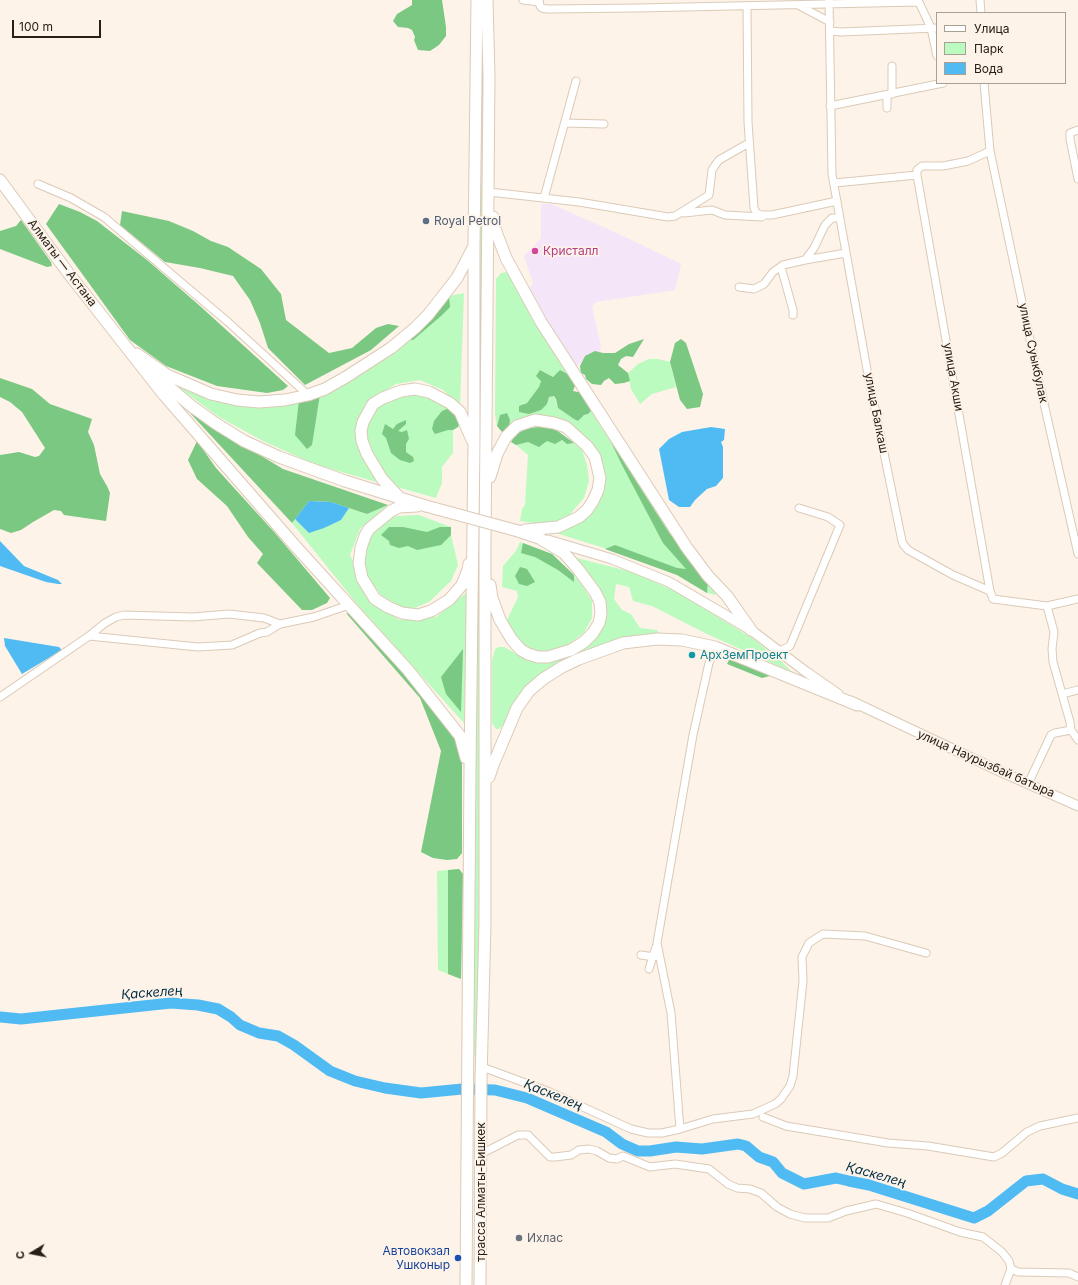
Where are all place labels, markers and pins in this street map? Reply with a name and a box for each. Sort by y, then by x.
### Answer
place label: Royal Petrol [434,214,501,228]
marker: Royal Petrol [421,216,431,226]
place label: Кристалл [543,244,598,258]
marker: Кристалл [530,246,540,256]
place label: АрхЗемПроект [700,648,788,662]
marker: АрхЗемПроект [687,650,697,660]
place label: Ихлас [527,1231,563,1245]
marker: Ихлас [514,1233,524,1243]
place label: Автовокзал Ушконыр [383,1244,450,1272]
marker: Автовокзал Ушконыр [453,1253,463,1263]

